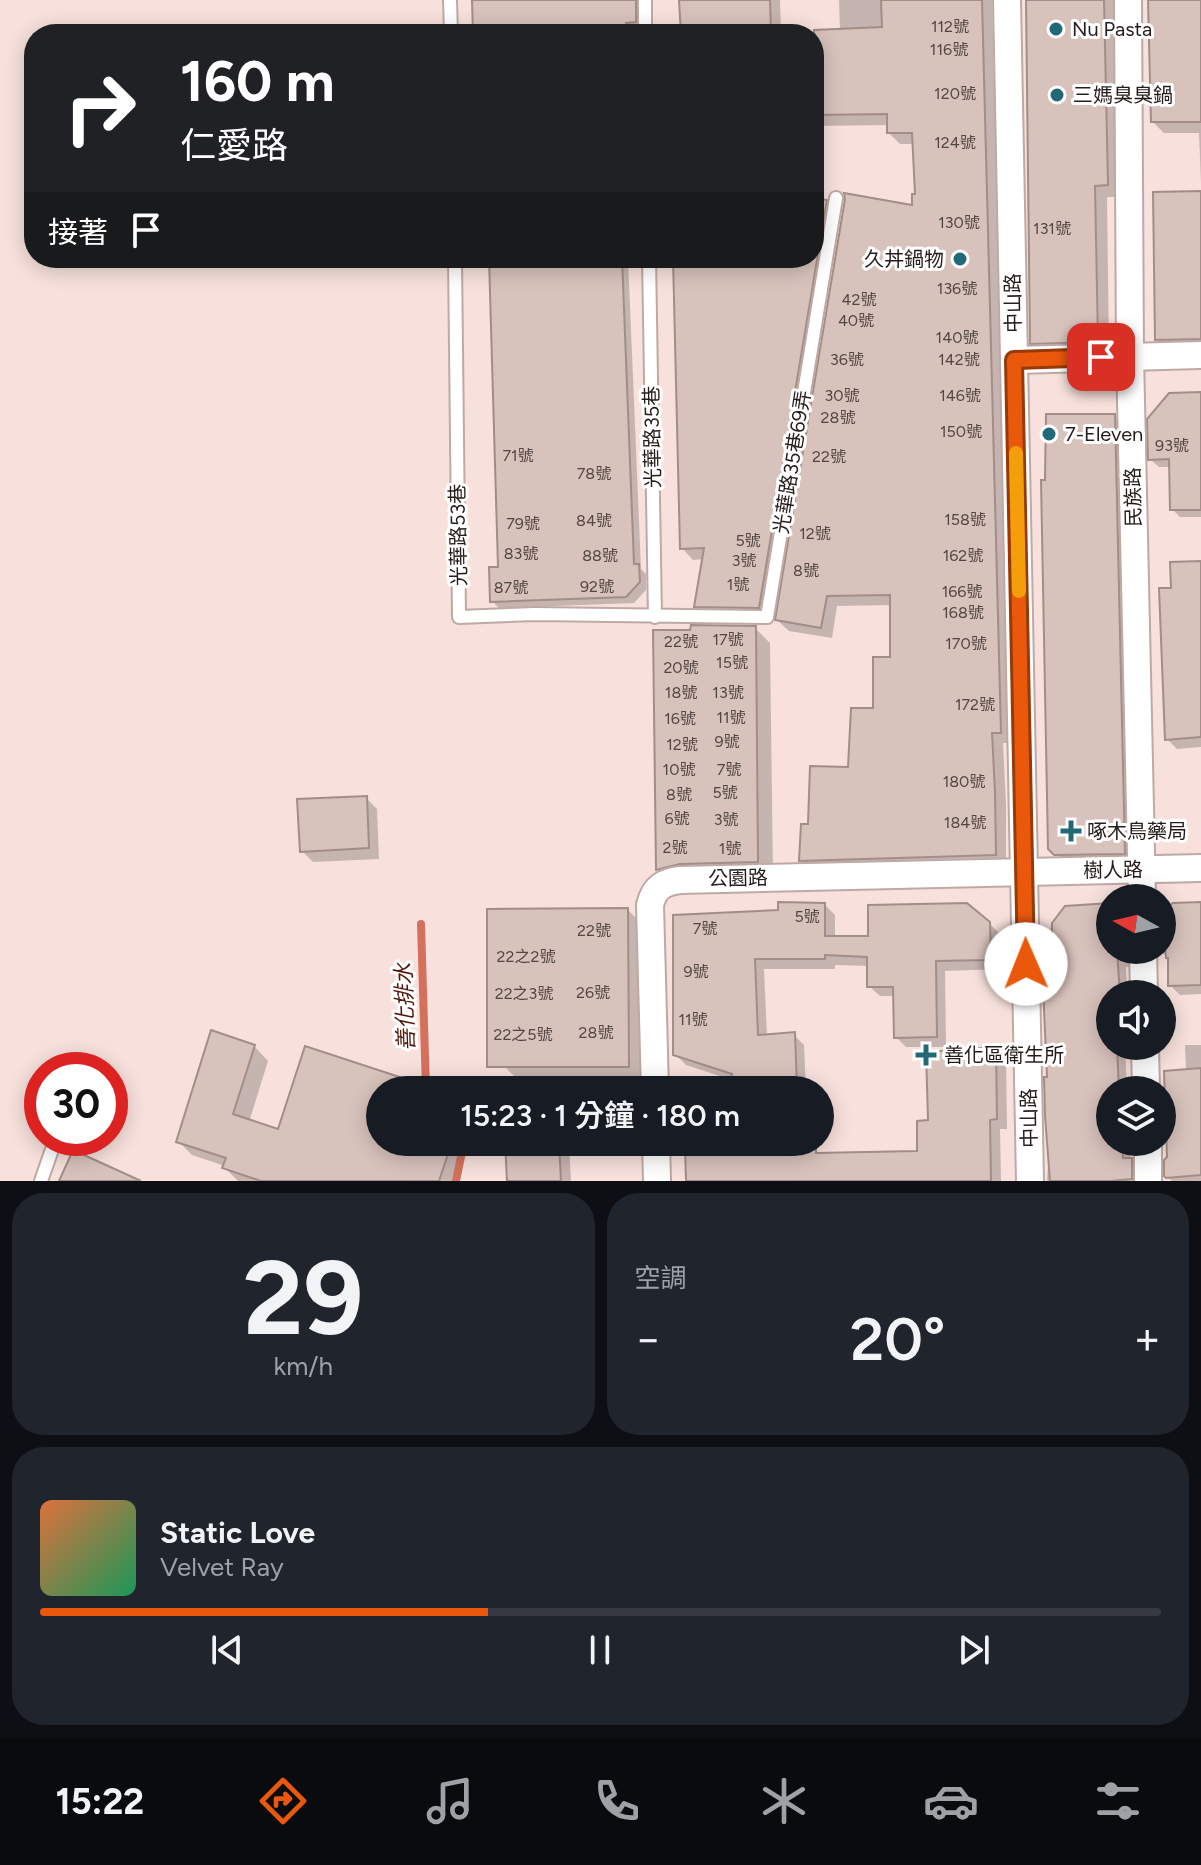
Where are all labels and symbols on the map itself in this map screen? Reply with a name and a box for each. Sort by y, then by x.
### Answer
house number: 112號 [931,17,969,36]
place label: Nu Pasta [1072,17,1152,41]
marker: Nu Pasta [1047,20,1065,38]
house number: 116號 [930,40,968,59]
place label: 三媽臭臭鍋 [1073,83,1173,107]
house number: 120號 [934,84,976,103]
marker: 三媽臭臭鍋 [1048,86,1066,104]
house number: 124號 [934,133,976,152]
house number: 130號 [938,213,980,232]
house number: 131號 [1033,219,1071,238]
place label: 久丼鍋物 [864,247,944,271]
marker: 久丼鍋物 [951,250,969,268]
street label: 中山路 [1000,273,1026,333]
house number: 136號 [937,279,977,298]
house number: 42號 [842,290,876,309]
house number: 40號 [838,311,874,330]
pin [1067,323,1135,391]
house number: 140號 [936,328,978,347]
house number: 36號 [830,350,864,369]
house number: 142號 [938,350,980,369]
street label: 光華路35巷 [639,386,665,488]
house number: 30號 [825,386,859,405]
house number: 146號 [939,386,981,405]
street label: 光華路35巷69弄 [769,388,815,536]
house number: 28號 [821,408,855,427]
house number: 150號 [940,422,982,441]
place label: 7-Eleven [1065,422,1143,446]
marker: 7-Eleven [1040,425,1058,443]
house number: 93號 [1155,436,1189,455]
house number: 71號 [502,446,534,465]
house number: 22號 [812,447,846,466]
house number: 78號 [577,464,611,483]
street label: 民族路 [1120,467,1146,527]
street label: 光華路53巷 [445,484,471,586]
house number: 158號 [944,510,986,529]
house number: 84號 [576,511,612,530]
house number: 79號 [506,514,540,533]
house number: 12號 [799,524,831,543]
house number: 5號 [735,531,761,550]
house number: 83號 [504,544,538,563]
house number: 88號 [582,546,618,565]
house number: 162號 [943,546,983,565]
house number: 3號 [732,551,756,570]
house number: 8號 [793,561,819,580]
house number: 1號 [727,575,749,594]
house number: 92號 [580,577,614,596]
house number: 87號 [494,578,528,597]
house number: 166號 [942,582,982,601]
house number: 168號 [942,603,984,622]
house number: 17號 [712,630,744,649]
house number: 22號 [664,632,698,651]
house number: 170號 [945,634,987,653]
house number: 15號 [716,653,748,672]
house number: 20號 [663,658,699,677]
house number: 18號 [665,683,697,702]
house number: 13號 [712,683,744,702]
house number: 172號 [955,695,995,714]
house number: 11號 [716,708,746,727]
house number: 16號 [664,709,696,728]
house number: 9號 [714,732,740,751]
house number: 12號 [666,735,698,754]
house number: 10號 [663,760,695,779]
house number: 7號 [717,760,741,779]
house number: 180號 [943,772,985,791]
house number: 5號 [712,783,738,802]
house number: 8號 [666,785,692,804]
house number: 6號 [664,809,690,828]
house number: 3號 [714,810,738,829]
house number: 184號 [944,813,986,832]
place label: 啄木鳥藥局 [1087,819,1187,843]
marker: 啄木鳥藥局 [1062,822,1080,840]
house number: 2號 [663,838,687,857]
house number: 1號 [719,839,741,858]
street label: 樹人路 [1083,857,1143,883]
street label: 公園路 [708,865,768,891]
north arrow [1096,884,1176,964]
house number: 5號 [794,907,820,926]
house number: 7號 [693,919,717,938]
house number: 22號 [577,921,611,940]
position arrow [984,922,1068,1006]
house number: 22之2號 [497,947,555,966]
water label: 善化排水 [390,962,420,1051]
house number: 9號 [683,962,709,981]
house number: 26號 [576,983,610,1002]
house number: 22之3號 [495,984,553,1003]
house number: 11號 [678,1010,708,1029]
house number: 28號 [579,1023,613,1042]
house number: 22之5號 [493,1025,553,1044]
place label: 善化區衛生所 [944,1043,1064,1067]
marker: 善化區衛生所 [915,1044,937,1066]
speed limit sign: 30 [24,1052,128,1156]
street label: 中山路 [1016,1088,1042,1148]

